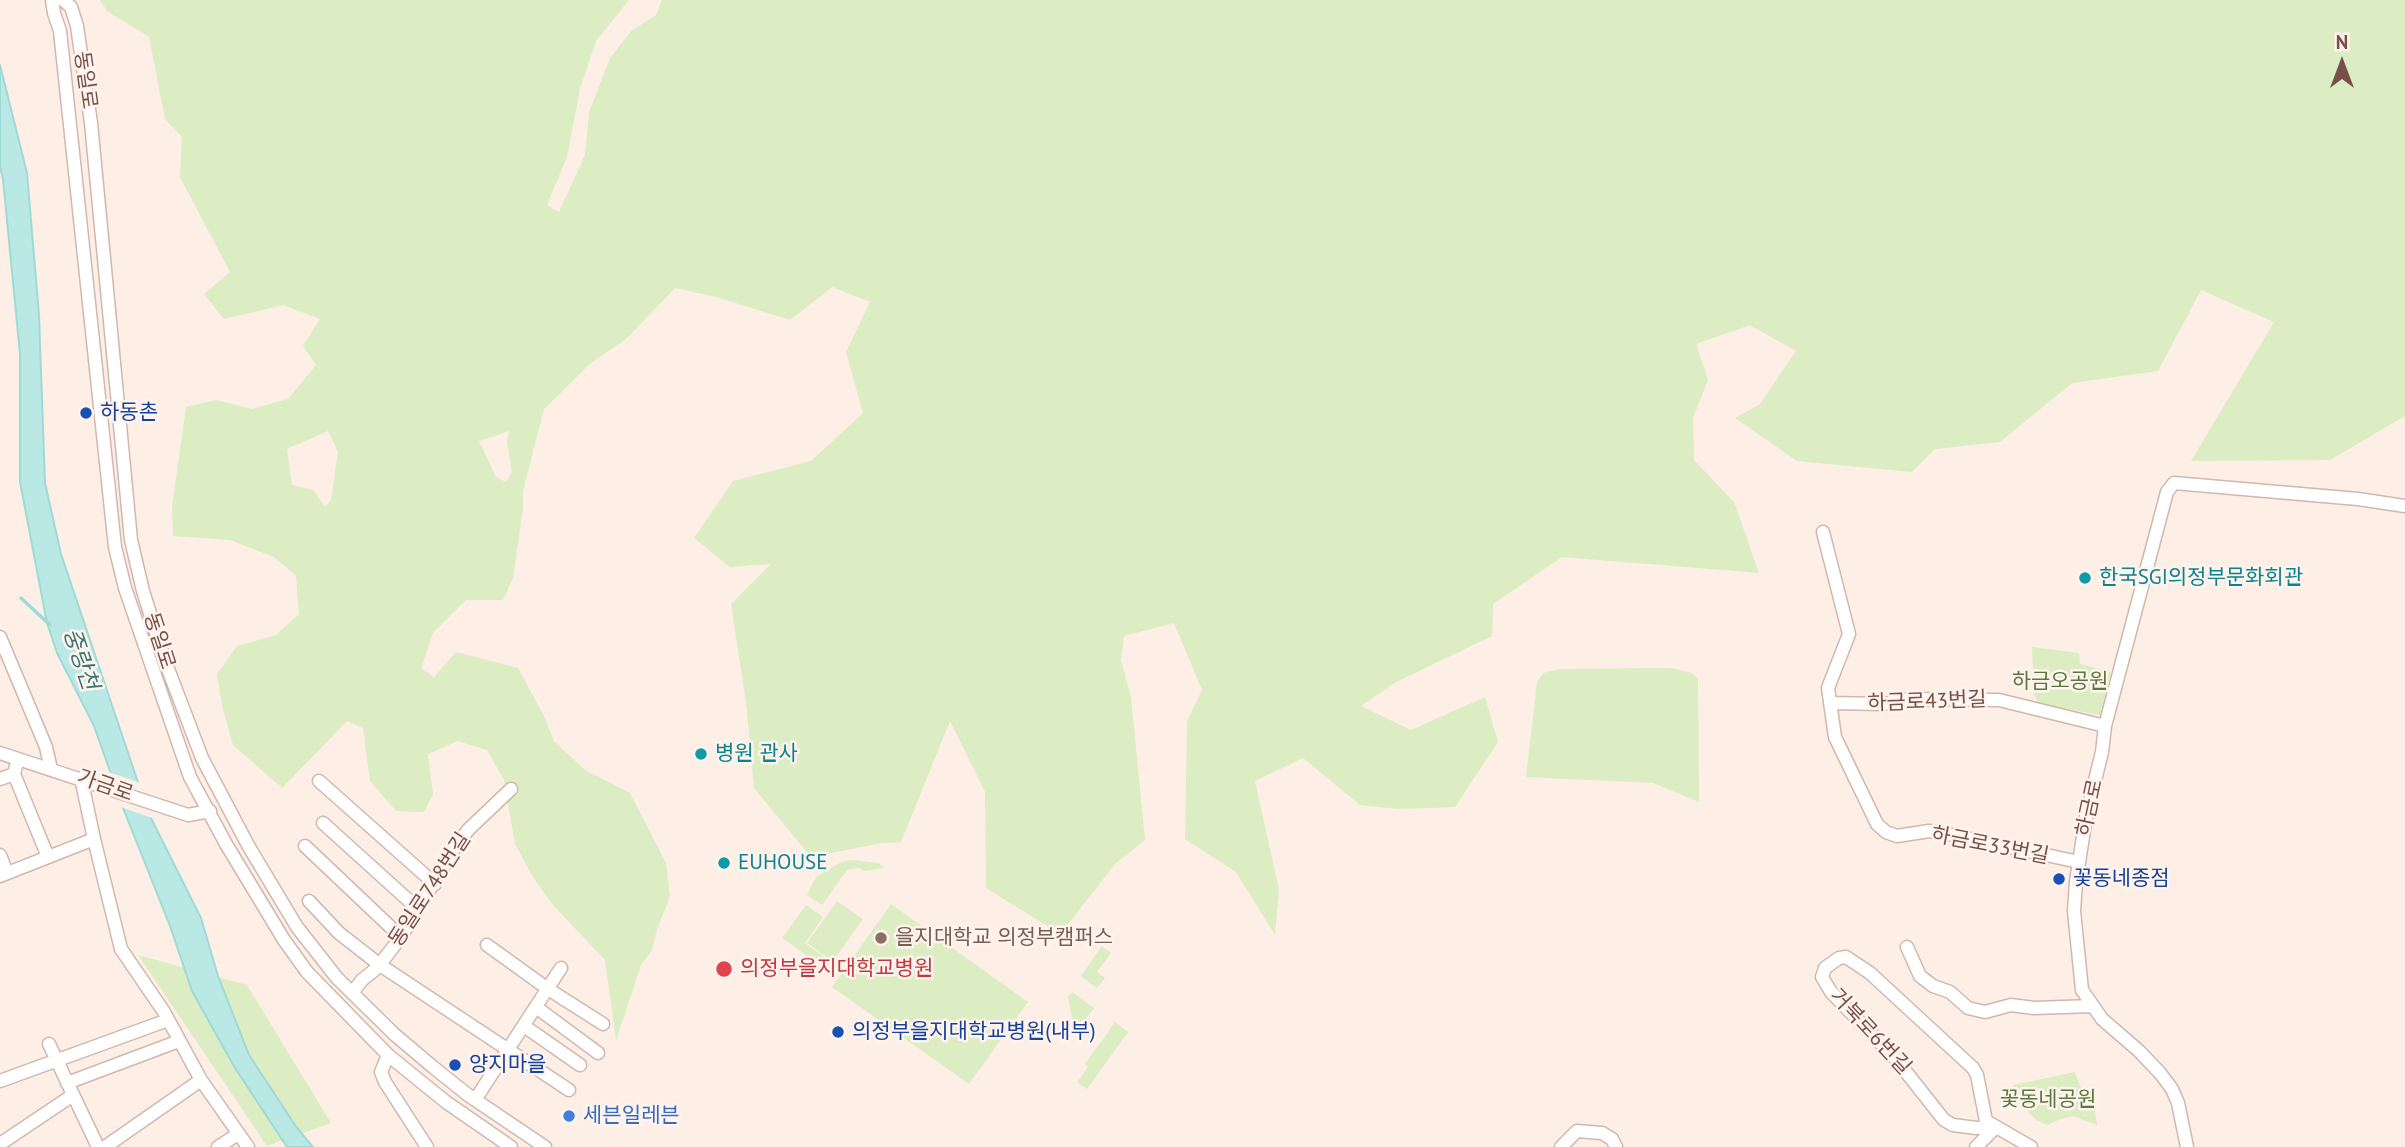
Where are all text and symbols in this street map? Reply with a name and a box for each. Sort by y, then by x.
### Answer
north arrow [2307,28,2377,98]
text: N [2336,30,2348,54]
street label: 동일로 [68,50,102,110]
place label: 하동촌 [100,400,158,426]
marker: 하동촌 [78,405,94,421]
place label: 한국SGI의정부문화회관 [2099,565,2303,591]
marker: 한국SGI의정부문화회관 [2077,570,2093,586]
street label: 동일로 [138,610,180,672]
water label: 중랑천 [57,624,103,694]
park label: 하금오공원 [2012,669,2108,695]
street label: 하금로43번길 [1867,687,1987,717]
place label: 병원 관사 [715,741,798,767]
marker: 병원 관사 [693,746,709,762]
street label: 가금로 [73,765,137,807]
street label: 하금로 [2072,777,2108,839]
street label: 하금로33번길 [1929,822,2051,870]
street label: 동일로748번길 [384,828,476,952]
place label: EUHOUSE [738,850,828,876]
marker: EUHOUSE [716,855,732,871]
place label: 꽃동네종점 [2073,866,2170,892]
marker: 꽃동네종점 [2051,871,2067,887]
place label: 을지대학교 의정부캠퍼스 [895,925,1113,951]
marker: 을지대학교 의정부캠퍼스 [873,930,889,946]
place label: 의정부을지대학교병원 [740,956,933,982]
marker: 의정부을지대학교병원 [714,959,734,979]
street label: 거북로6번길 [1824,984,1916,1080]
place label: 의정부을지대학교병원(내부) [852,1019,1096,1045]
marker: 의정부을지대학교병원(내부) [830,1024,846,1040]
place label: 양지마을 [469,1052,546,1078]
marker: 양지마을 [447,1057,463,1073]
park label: 꽃동네공원 [2000,1087,2096,1113]
place label: 세븐일레븐 [583,1103,680,1129]
marker: 세븐일레븐 [561,1108,577,1124]

